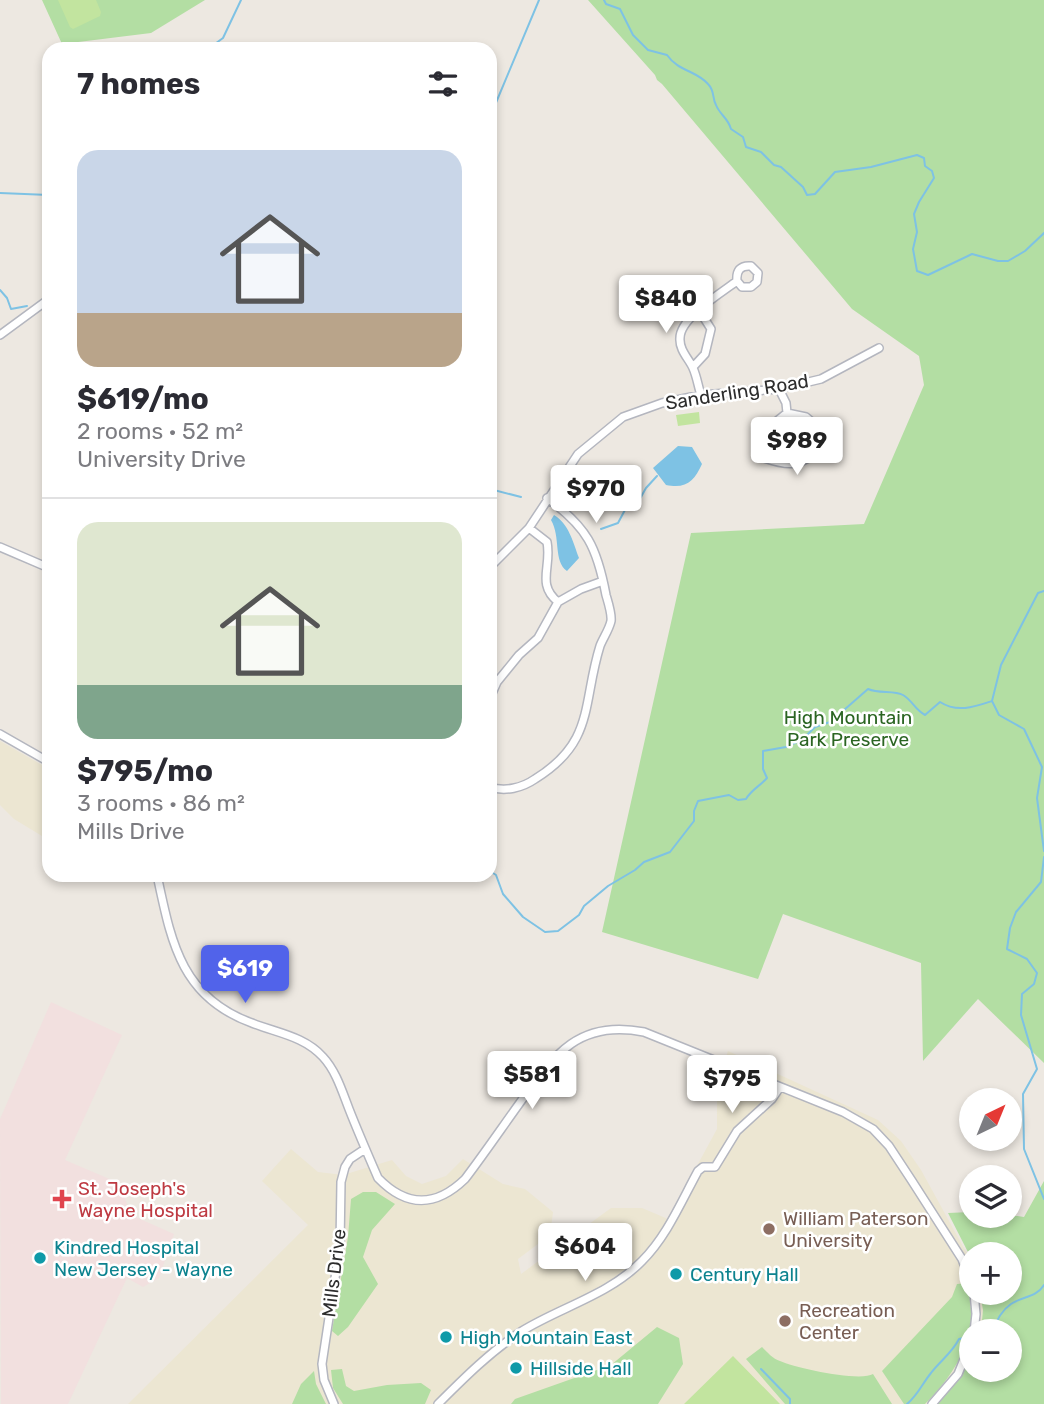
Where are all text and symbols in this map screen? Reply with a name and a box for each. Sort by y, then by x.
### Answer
icon: filters [424,65,462,103]
text: 7 homes [77,66,200,102]
icon: home [207,196,333,322]
pin: $840 [625,276,707,335]
text: $840 [635,284,697,312]
street label: Sanderling Road [664,369,810,415]
text: $619/mo [77,381,209,417]
text: 2 rooms · 52 m² [77,417,243,445]
pin: $989 [756,418,838,477]
text: $989 [767,426,827,454]
text: University Drive [77,445,246,473]
pin: $970 [555,466,637,525]
text: $970 [567,474,625,502]
icon: home [207,568,333,694]
park label: High Mountain Park Preserve [784,706,912,751]
text: $795/mo [77,753,213,789]
text: 3 rooms · 86 m² [77,789,245,817]
text: Mills Drive [77,817,185,845]
pin: $619 [204,946,286,1005]
text: $619 [217,954,273,982]
pin: $581 [491,1052,573,1111]
pin: $795 [691,1056,773,1115]
text: $581 [503,1060,561,1088]
text: $795 [703,1064,761,1092]
north arrow [959,1088,1022,1152]
map controls [959,1088,1022,1382]
button: layers [959,1165,1022,1228]
place label: St. Joseph's Wayne Hospital [78,1177,213,1222]
marker: St. Joseph's Wayne Hospital [52,1189,72,1209]
place label: William Paterson University [783,1207,929,1252]
marker: William Paterson University [761,1221,777,1237]
pin: $604 [544,1224,626,1283]
street label: Mills Drive [317,1227,351,1319]
text: $604 [554,1232,616,1260]
place label: Kindred Hospital New Jersey - Wayne [54,1236,233,1281]
button: + [959,1242,1022,1305]
marker: Kindred Hospital New Jersey - Wayne [32,1250,48,1266]
place label: Century Hall [690,1263,799,1286]
marker: Century Hall [668,1266,684,1282]
place label: Recreation Center [799,1299,895,1344]
marker: Recreation Center [777,1313,793,1329]
button: − [959,1319,1022,1382]
place label: High Mountain East [460,1326,633,1349]
marker: High Mountain East [438,1329,454,1345]
place label: Hillside Hall [530,1357,632,1380]
marker: Hillside Hall [508,1360,524,1376]

